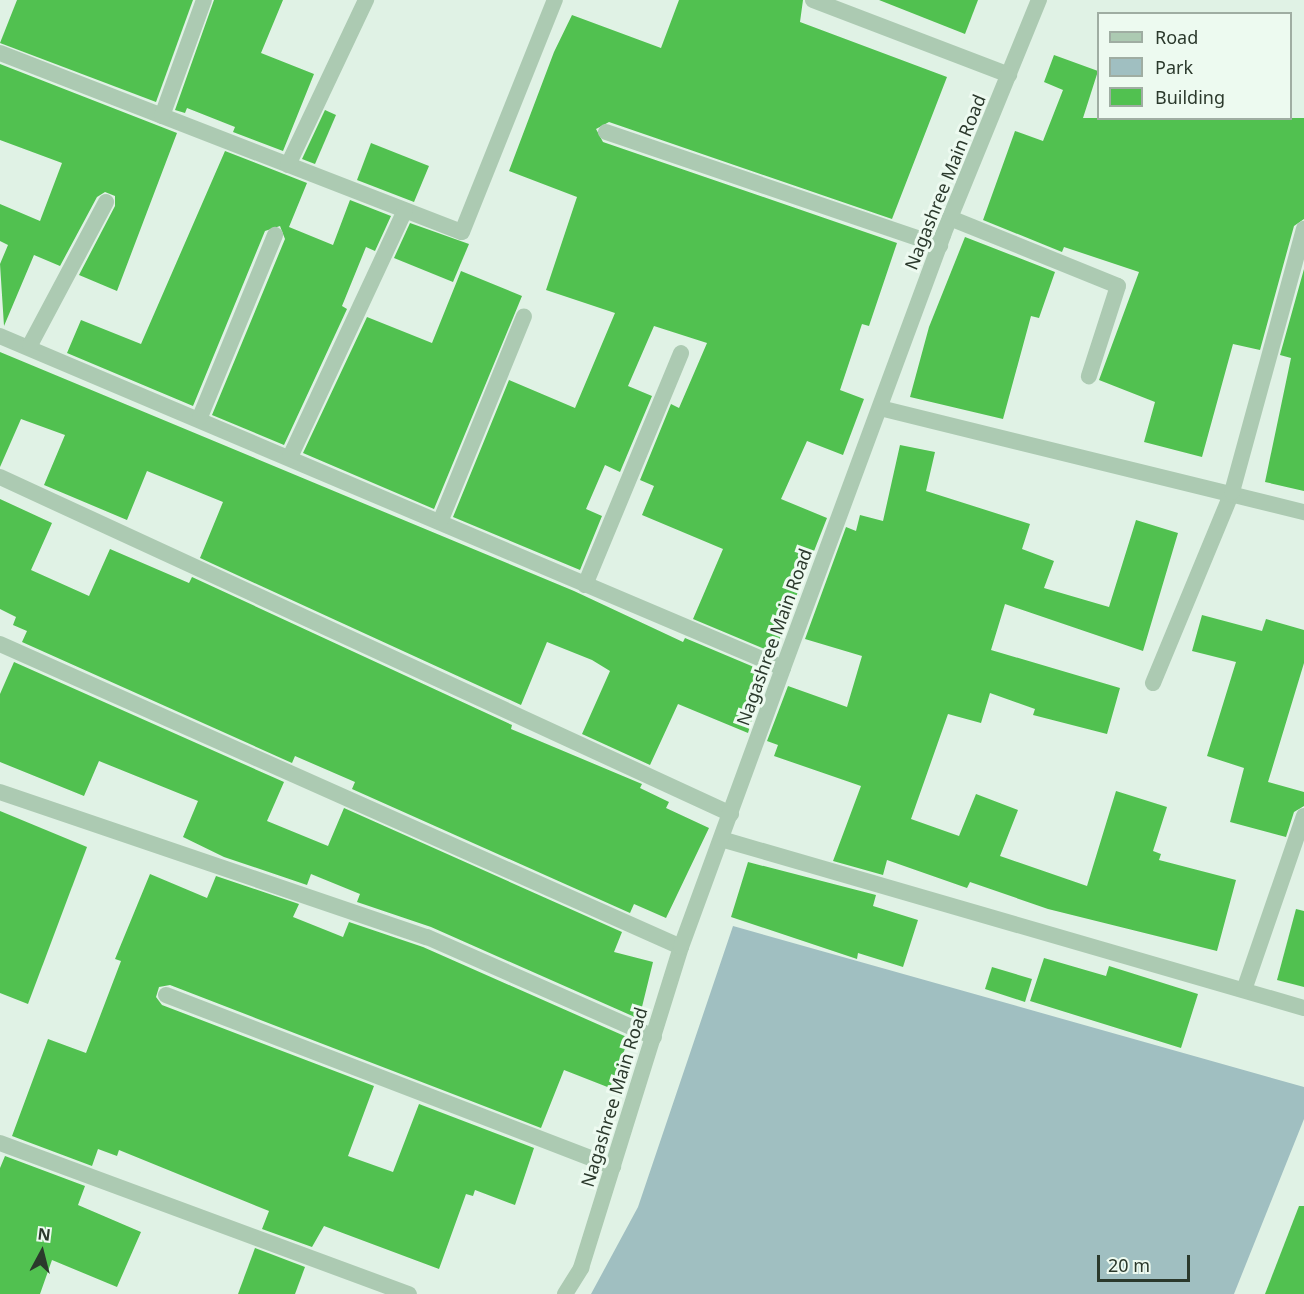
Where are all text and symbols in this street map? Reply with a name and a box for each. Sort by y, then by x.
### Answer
legend [1097,12,1292,120]
text: Road [1155,25,1198,49]
text: Park [1155,55,1193,79]
text: Building [1155,85,1225,109]
street label: Nagashree Main Road [900,91,990,273]
street label: Nagashree Main Road [732,546,816,728]
street label: Nagashree Main Road [576,1004,652,1190]
north arrow [12,1222,72,1282]
text: N [36,1222,52,1246]
scale bar [1100,1243,1193,1281]
text: 20 m [1108,1253,1150,1277]

